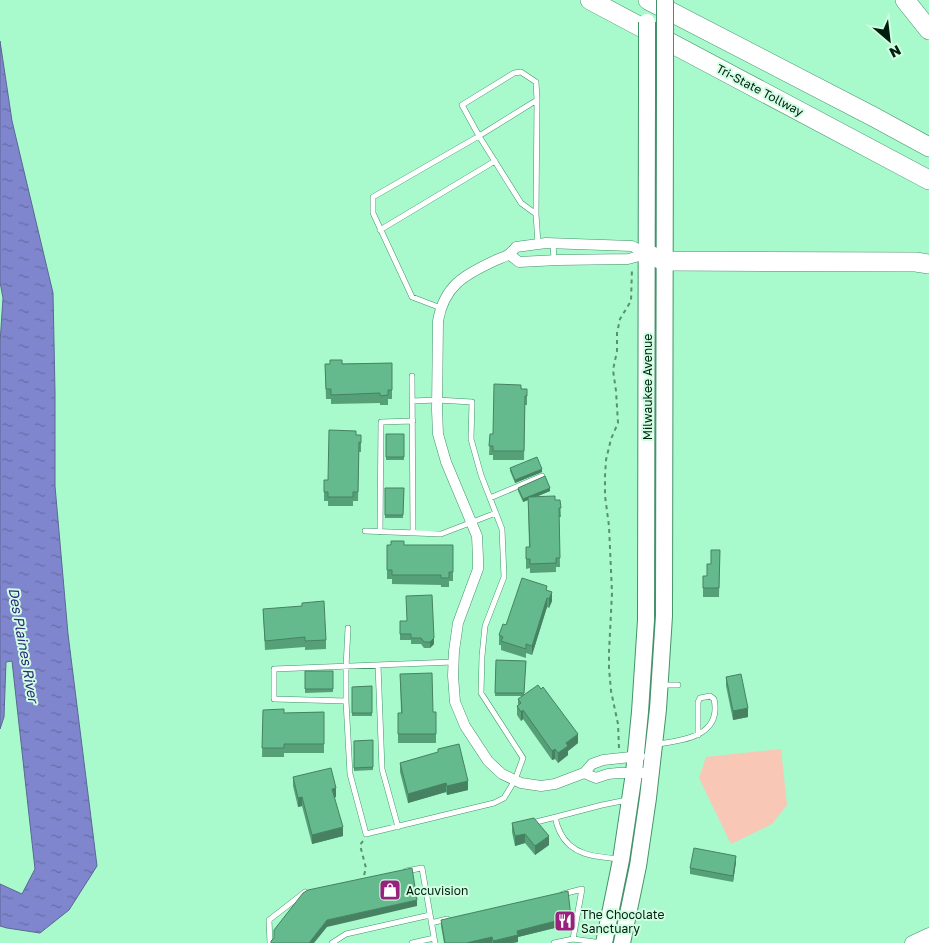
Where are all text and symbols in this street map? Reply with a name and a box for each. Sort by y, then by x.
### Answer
north arrow [864,15,914,65]
text: N [887,42,904,62]
street label: Tri-State Tollway [714,61,806,119]
street label: Milwaukee Avenue [640,334,655,440]
water label: Des Plaines River [6,586,43,706]
shop icon: Accuvision [378,878,402,902]
place label: Accuvision [406,883,468,898]
place label: The Chocolate Sanctuary [581,907,665,936]
restaurant icon: The Chocolate Sanctuary [553,909,577,933]

